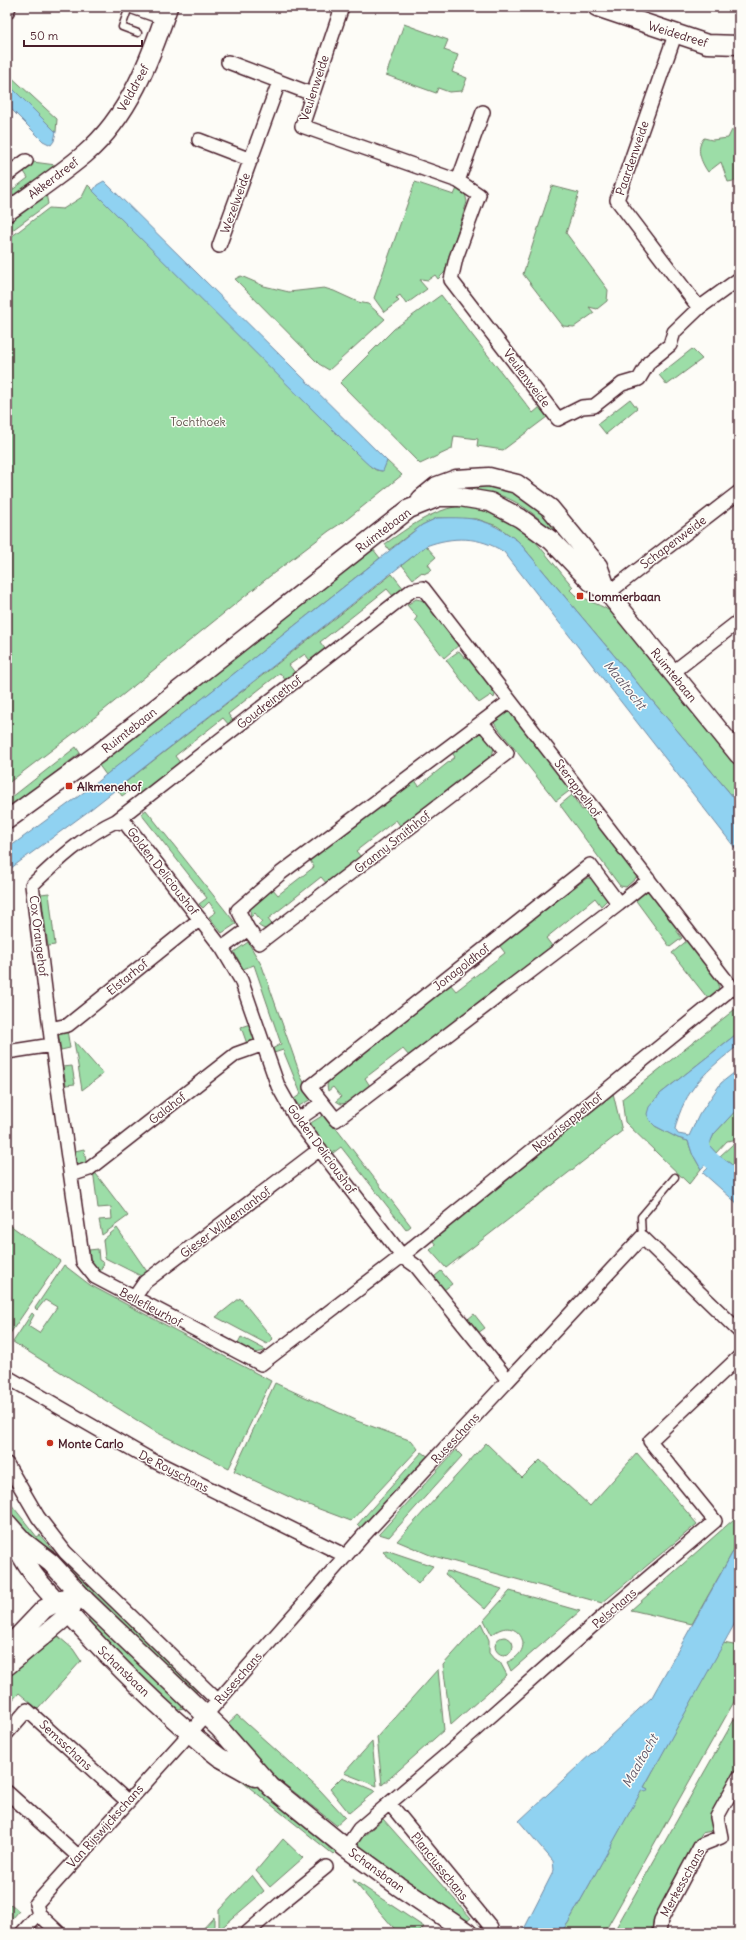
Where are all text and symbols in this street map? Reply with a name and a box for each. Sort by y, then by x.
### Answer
street label: Weidedreef [646,18,711,50]
scale bar [24,22,142,48]
text: 50 m [30,28,59,43]
street label: Veulenweide [296,53,332,123]
street label: Velddreef [114,61,153,114]
street label: Paardenweide [612,119,652,197]
street label: Akkerdreef [25,153,82,202]
street label: Wezelweide [217,171,253,235]
street label: Veulenweide [500,346,554,410]
park label: Tochthoek [170,414,226,429]
street label: Ruimtebaan [352,504,414,556]
street label: Schapenweide [637,512,709,572]
place label: Lommerbaan [588,589,661,604]
marker: Lommerbaan [575,591,585,601]
street label: Ruimtebaan [648,645,700,705]
water label: Maaltocht [600,657,651,714]
street label: Goudreinethof [234,671,305,732]
street label: Ruimtebaan [99,704,159,756]
street label: Sterappelhof [551,756,605,821]
place label: Alkmenehof [77,779,143,794]
marker: Alkmenehof [64,781,74,791]
street label: Granny Smithhof [351,807,434,876]
street label: Golden Delicioushof [124,824,203,919]
street label: Cox Orangehof [27,895,52,978]
street label: Jonagoldhof [430,940,493,994]
street label: Elstarhof [103,955,151,998]
street label: Galahof [146,1088,189,1127]
street label: Notarisappelhof [529,1088,606,1155]
street label: Golden Delicioushof [284,1101,360,1198]
street label: Gieser Wildemanhof [177,1183,274,1261]
street label: Bellefleurhof [117,1284,186,1330]
street label: Ruseschans [428,1409,482,1467]
place label: Monte Carlo [58,1436,124,1451]
marker: Monte Carlo [45,1438,55,1448]
street label: De Royschans [136,1447,212,1495]
street label: Pelschans [589,1585,639,1631]
street label: Schansbaan [95,1643,153,1699]
street label: Ruseschans [211,1649,265,1707]
street label: Semsschans [36,1717,96,1773]
water label: Maaltocht [618,1730,663,1790]
street label: Van Rijswijckschans [64,1781,146,1871]
street label: Planciusschans [408,1829,472,1903]
street label: Schansbaan [346,1844,408,1896]
street label: Merkesschans [657,1845,707,1919]

